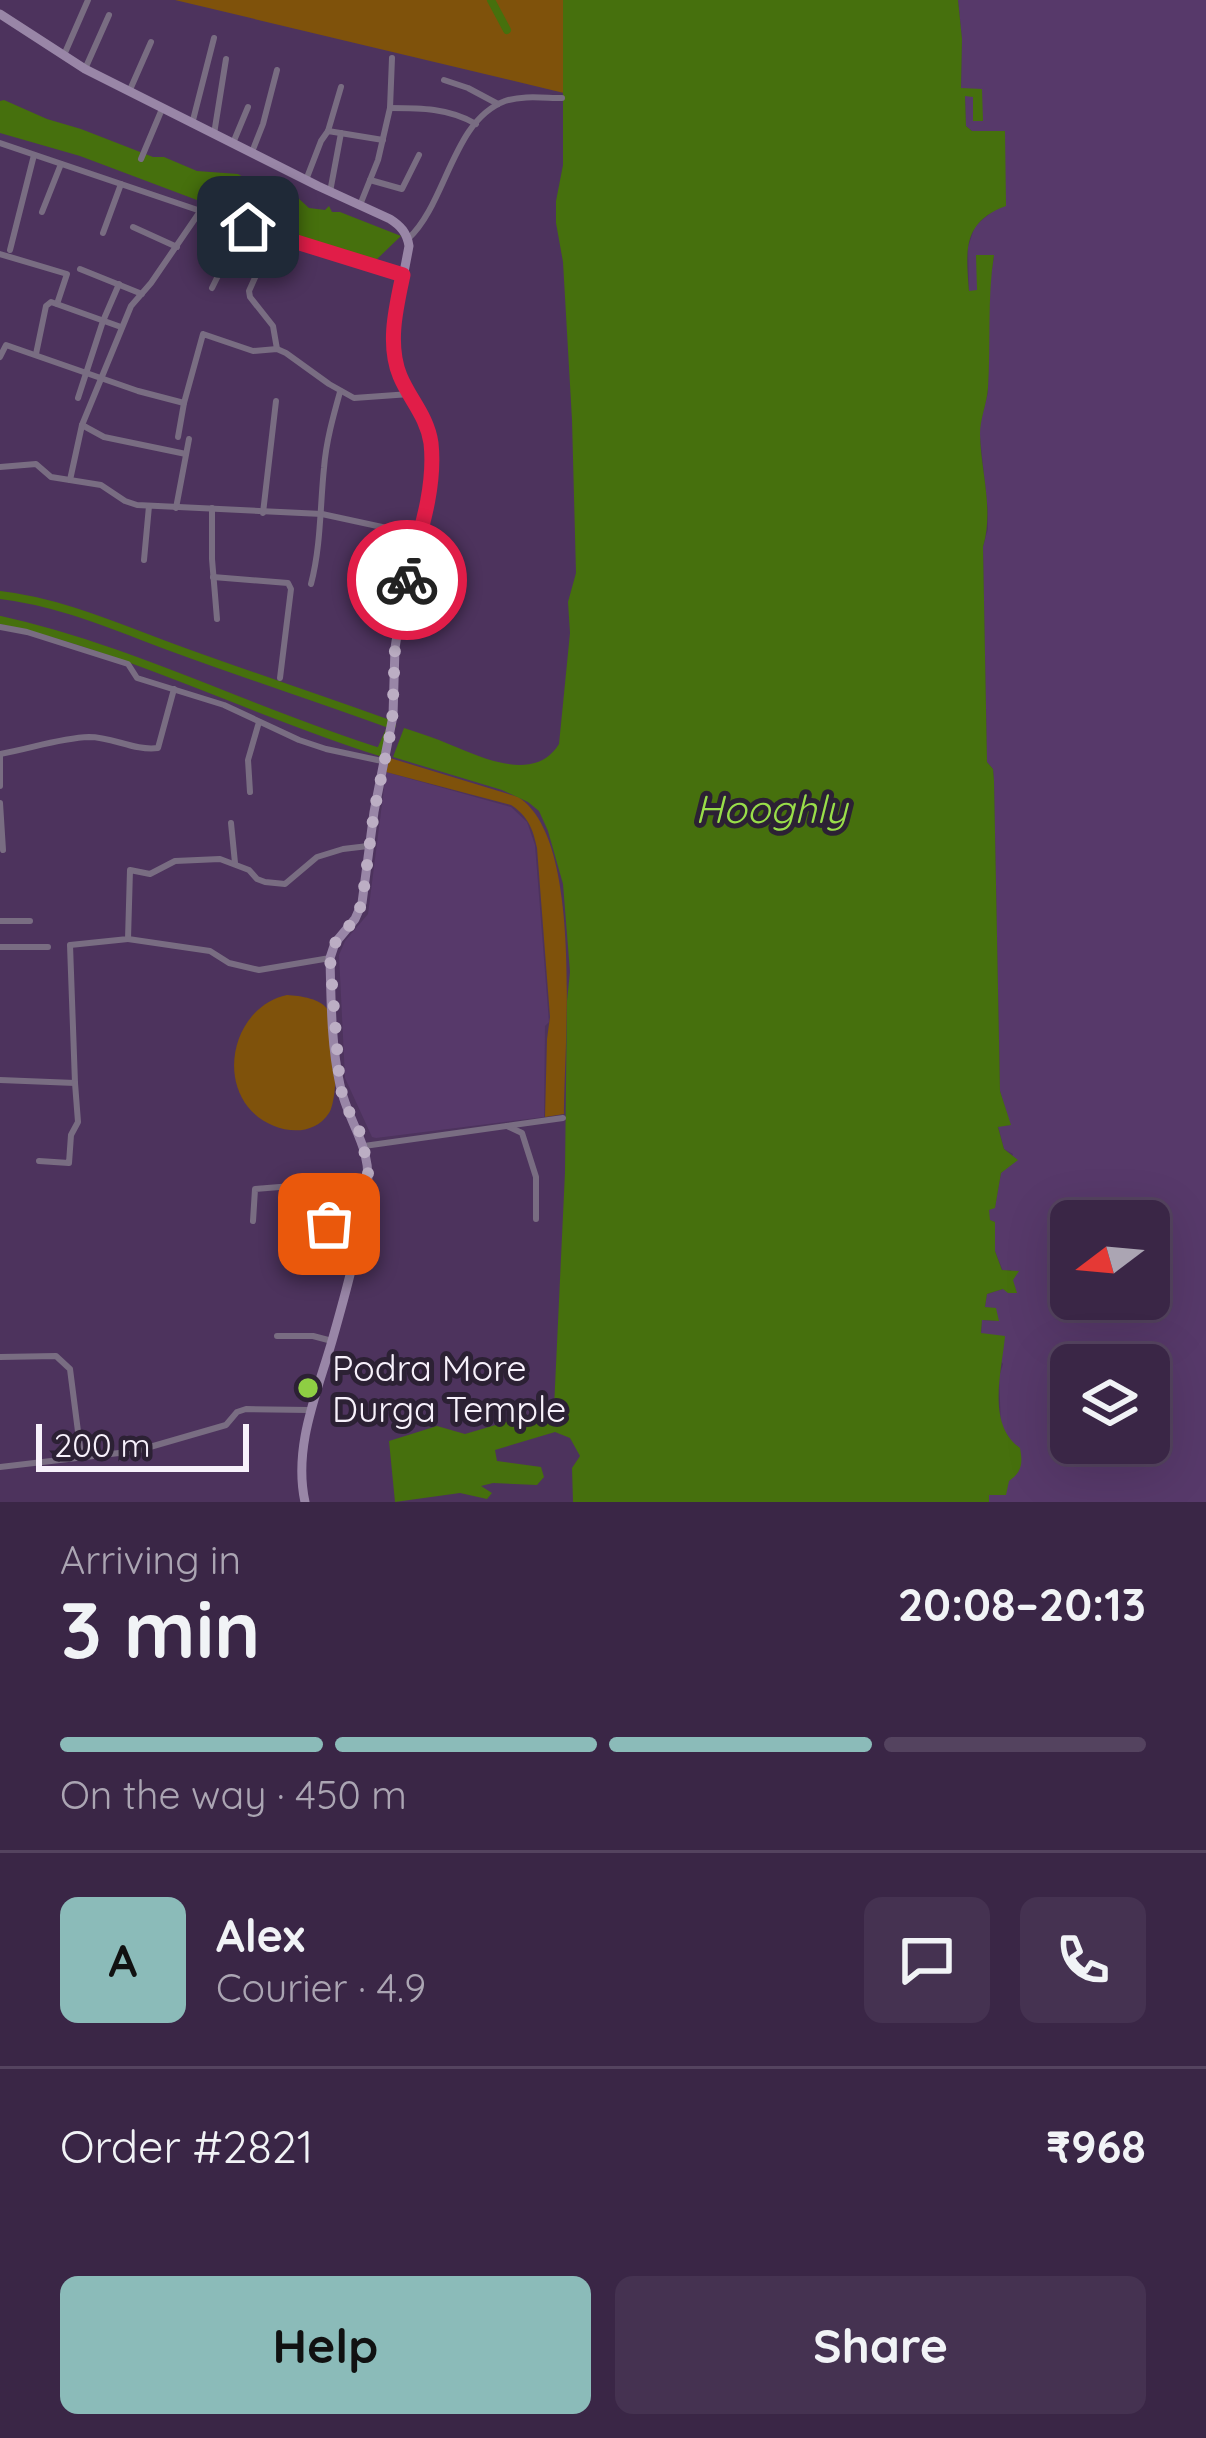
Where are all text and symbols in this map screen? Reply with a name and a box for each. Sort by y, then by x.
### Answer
pin [197,176,299,278]
icon: home [215,194,281,260]
courier [347,520,467,640]
icon: bike [374,547,440,613]
water label: Hooghly [695,784,849,833]
pin [278,1173,380,1275]
icon: bag [296,1191,362,1257]
north arrow [1050,1200,1170,1320]
map controls [1050,1200,1170,1464]
button: layers [1050,1344,1170,1464]
place label: Podra More Durga Temple [332,1345,566,1431]
marker: Podra More Durga Temple [295,1375,321,1401]
scale bar [36,1418,249,1471]
text: 200 m [54,1424,151,1465]
text: Arriving in [60,1535,241,1584]
text: 20:08–20:13 [898,1576,1146,1632]
text: 3 min [60,1580,261,1678]
text: On the way · 450 m [60,1770,407,1819]
button: chat [864,1897,990,2023]
button: phone [1020,1897,1146,2023]
text: Alex [216,1907,305,1963]
text: A [109,1932,137,1988]
text: Courier · 4.9 [216,1963,426,2012]
text: Order #2821 [60,2118,313,2174]
text: ₹968 [1046,2118,1146,2174]
button: Help [60,2276,591,2414]
button: Share [615,2276,1146,2414]

